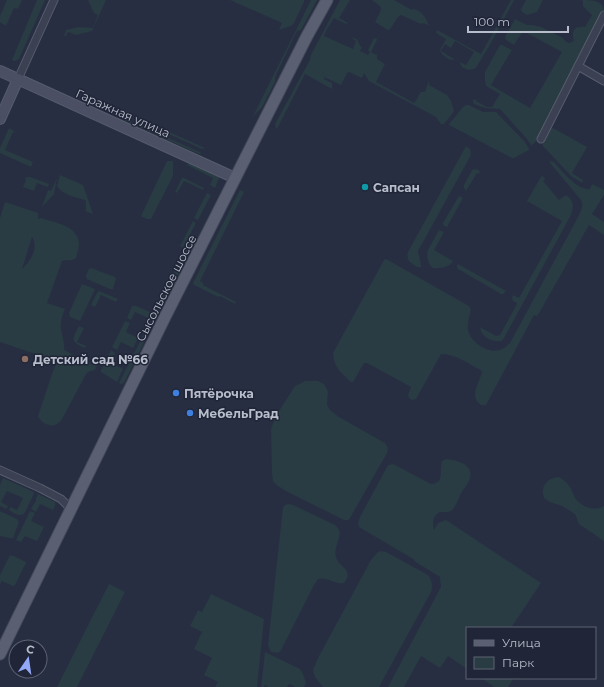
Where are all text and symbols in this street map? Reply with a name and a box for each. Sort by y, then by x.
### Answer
scale bar [468,8,568,34]
text: 100 m [474,14,510,29]
street label: Гаражная улица [74,85,172,141]
place label: Сапсан [373,180,420,195]
marker: Сапсан [360,182,370,192]
street label: Сысольское шоссе [133,232,199,344]
place label: Детский сад №66 [33,352,148,367]
marker: Детский сад №66 [20,354,30,364]
place label: Пятёрочка [184,386,254,401]
marker: Пятёрочка [171,388,181,398]
place label: МебельГрад [198,406,279,421]
marker: МебельГрад [185,408,195,418]
legend [466,627,596,679]
text: Улица [502,635,541,650]
north arrow [8,639,48,679]
text: С [25,642,36,657]
text: Парк [502,655,534,670]

